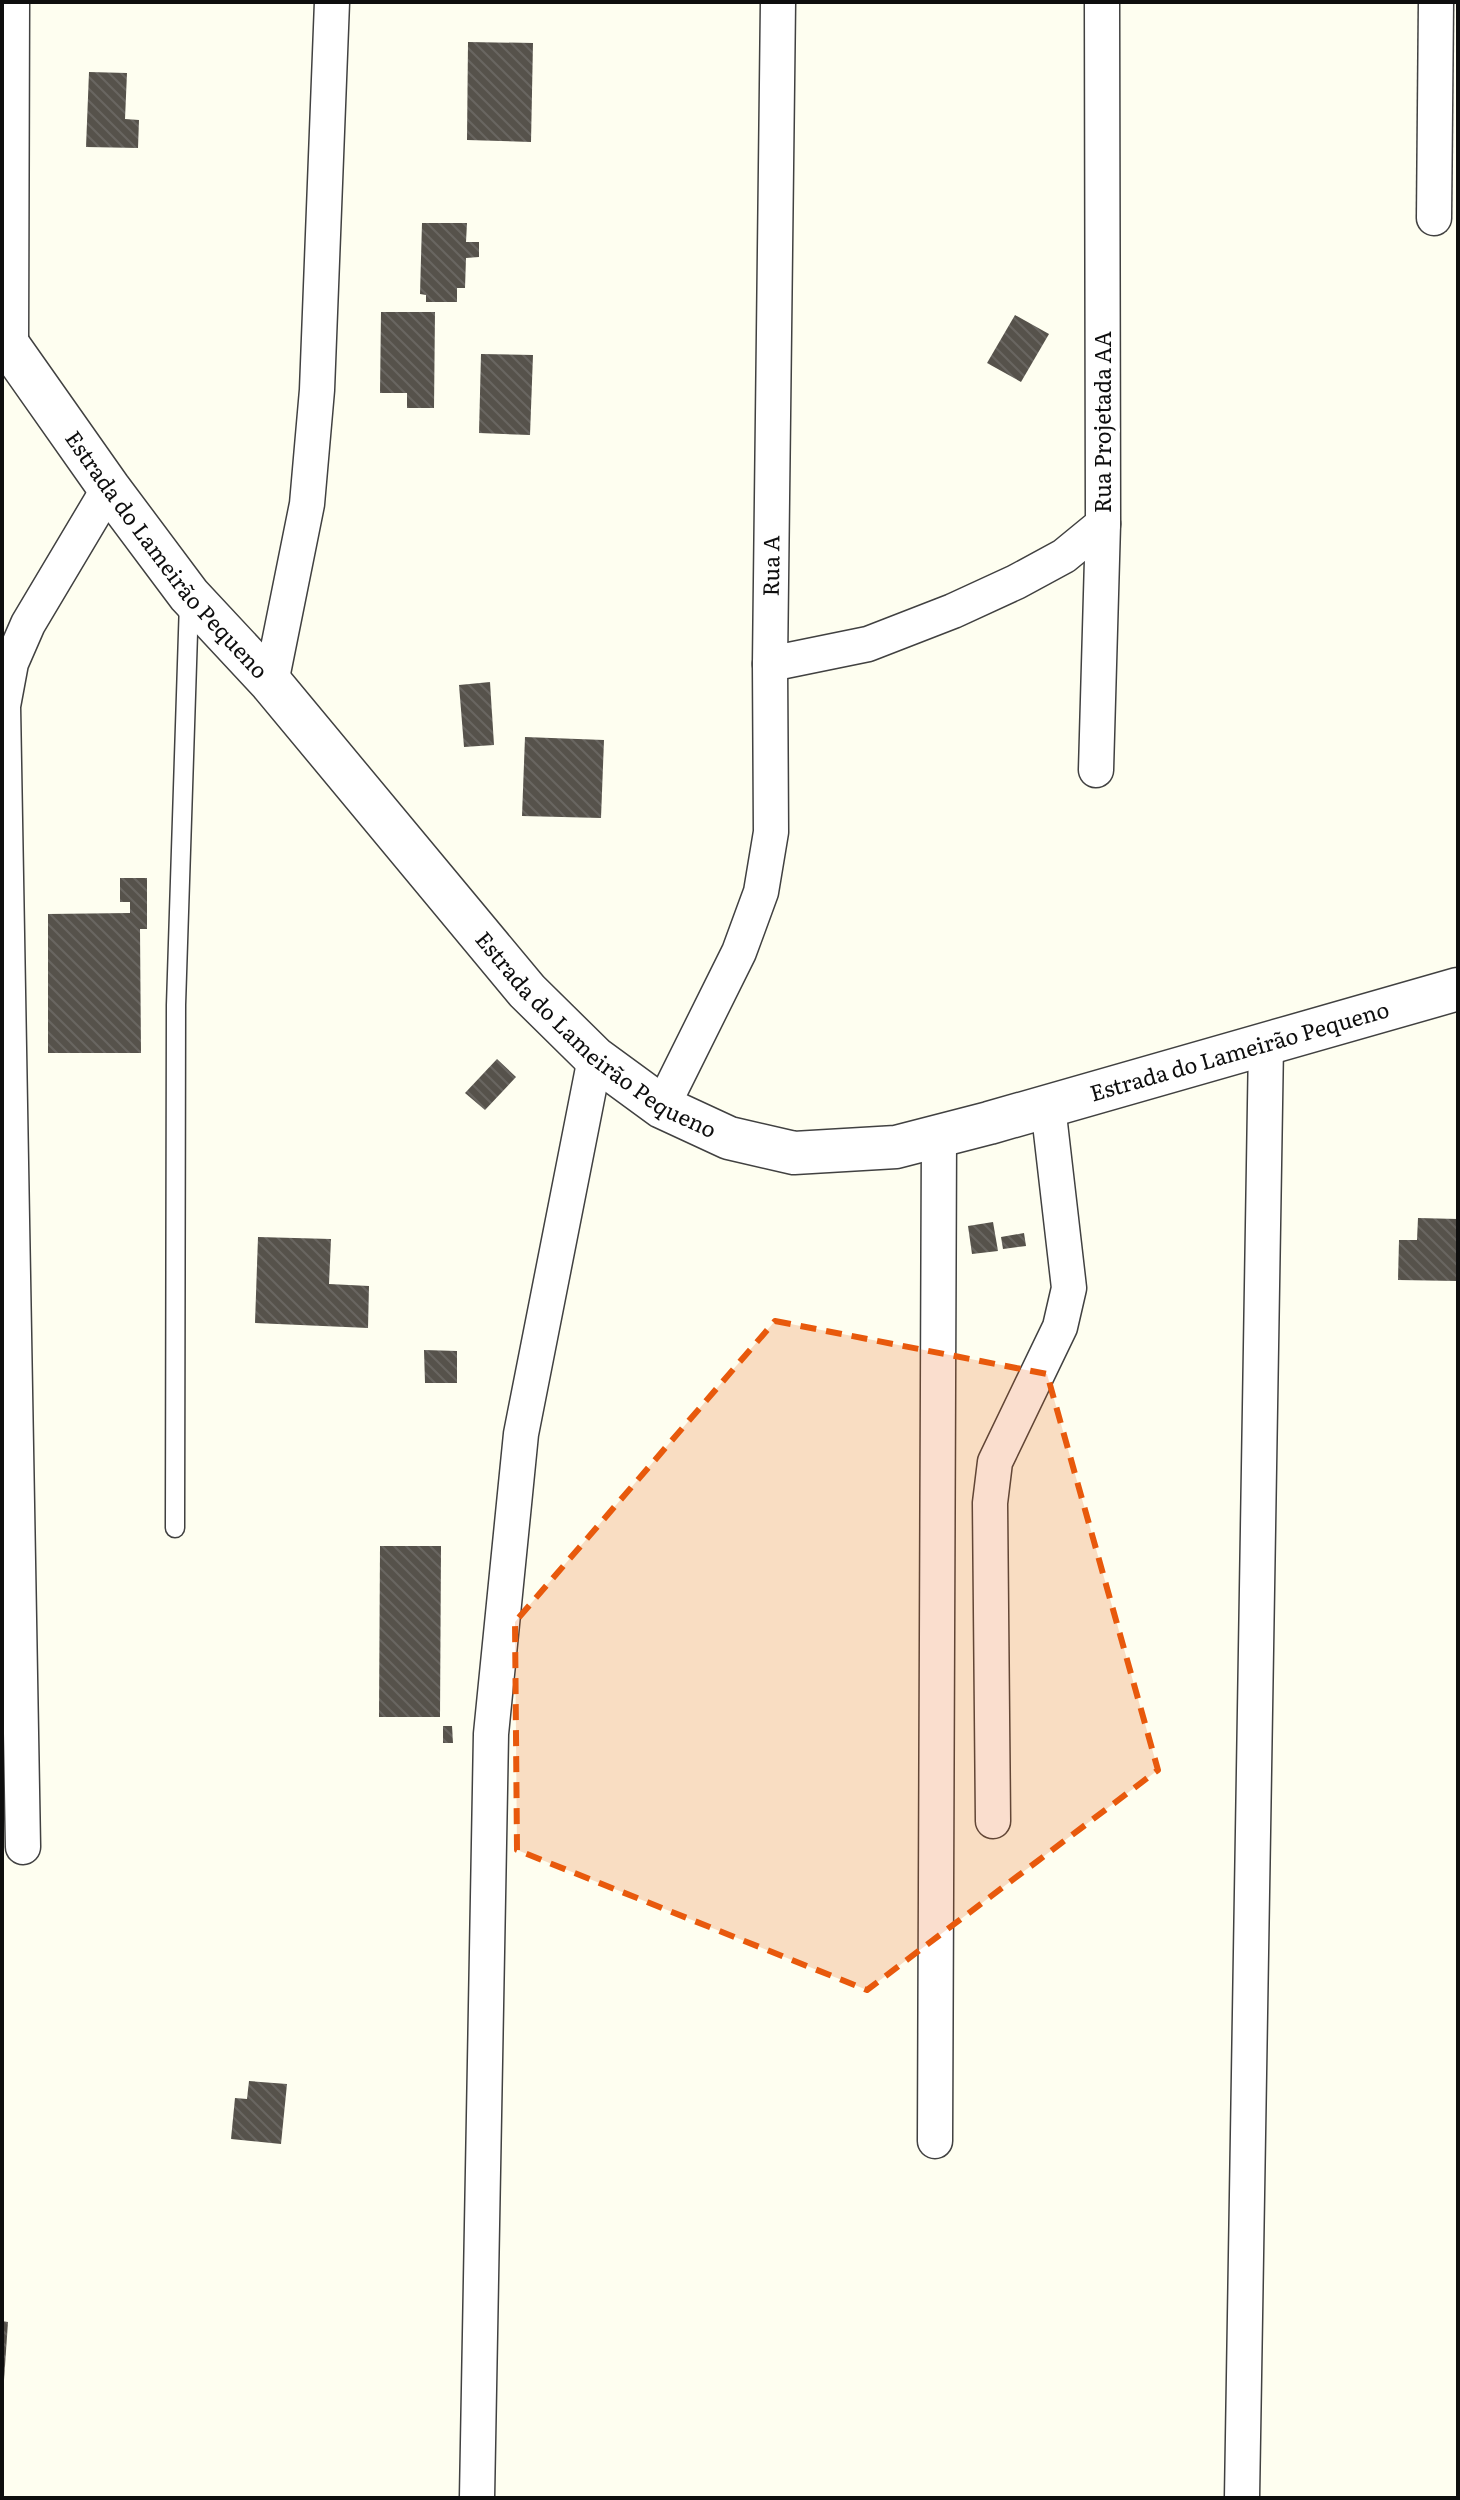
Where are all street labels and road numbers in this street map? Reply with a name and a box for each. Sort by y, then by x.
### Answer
street label: Rua Projetada AA [1085,331,1118,513]
street label: Estrada do Lameirão Pequeno [58,423,277,685]
street label: Rua A [753,535,787,597]
street label: Estrada do Lameirão Pequeno [469,923,722,1145]
street label: Estrada do Lameirão Pequeno [1086,992,1393,1108]

